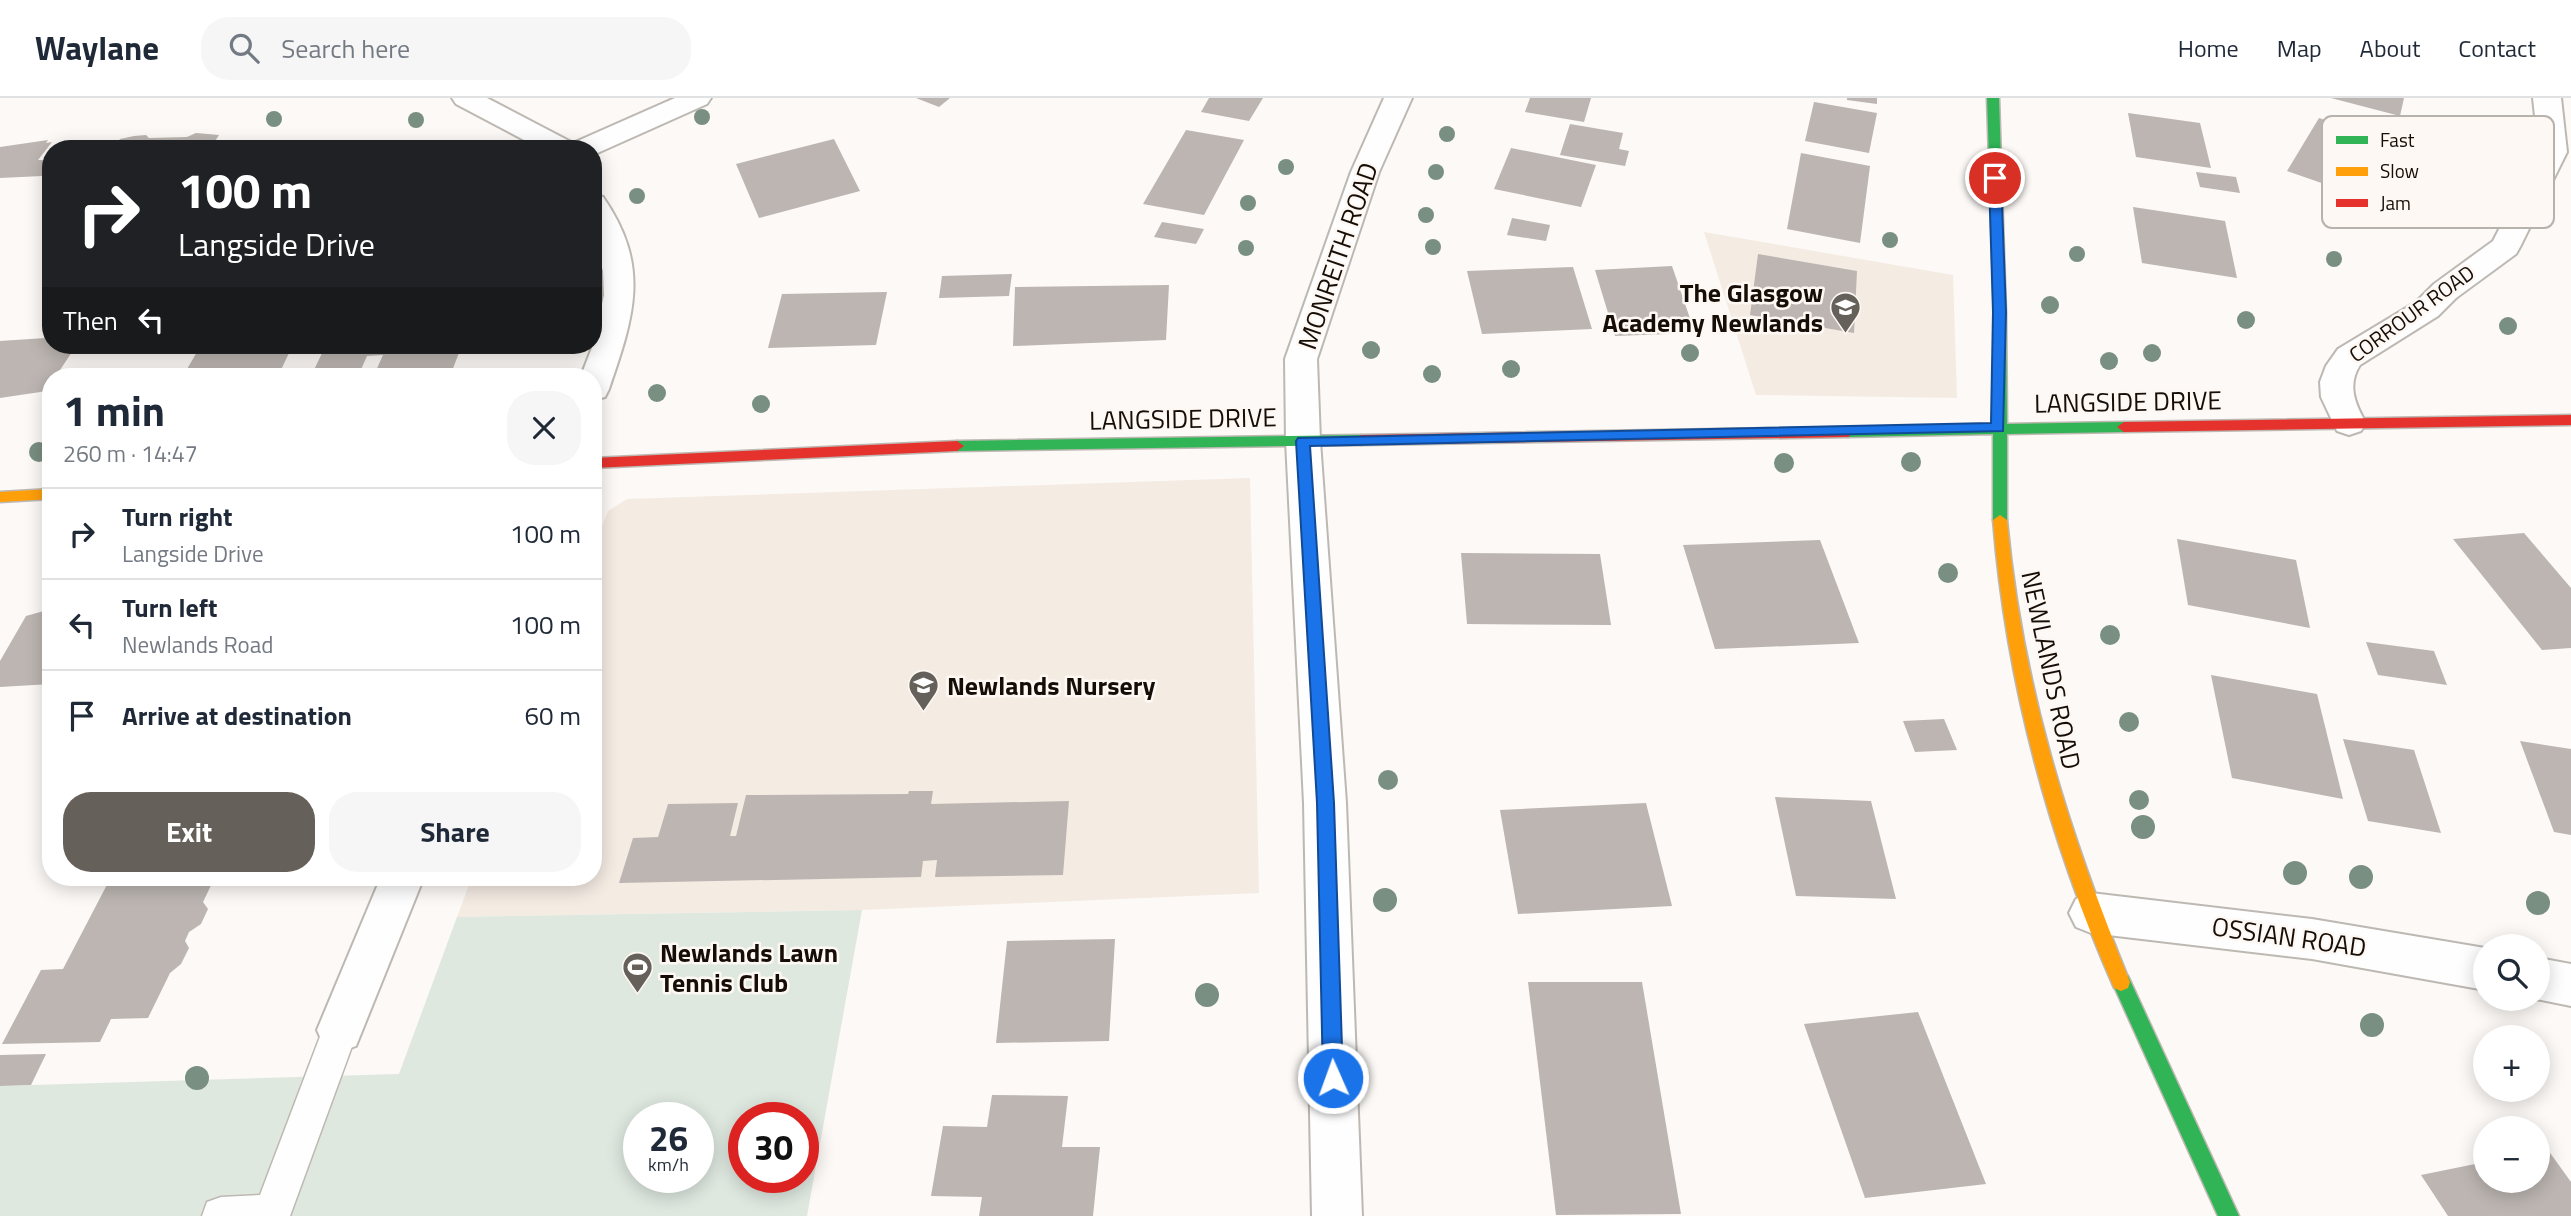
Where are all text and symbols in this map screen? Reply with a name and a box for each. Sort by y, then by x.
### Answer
search box [201,17,691,80]
text: Waylane [35,23,159,73]
icon: search [225,29,263,67]
text: Search here [281,29,410,68]
text: Home [2178,30,2239,66]
text: Map [2277,30,2322,66]
text: About [2360,30,2420,66]
text: Contact [2458,30,2536,66]
legend [2322,116,2554,228]
text: Fast [2380,125,2415,154]
pin [1965,148,2025,208]
text: 100 m [178,152,312,227]
text: Slow [2380,156,2419,185]
street label: MONREITH ROAD [1287,157,1388,355]
icon: arrive [1976,159,2014,197]
icon: right [63,168,154,259]
text: Jam [2380,188,2411,217]
text: Langside Drive [178,220,375,268]
street label: CORROUR ROAD [2342,257,2481,370]
place label: The Glasgow Academy Newlands [1602,273,1823,342]
school or university icon: The Glasgow Academy Newlands [1829,291,1863,335]
text: Then [63,301,118,340]
icon: left [132,301,170,339]
text: 1 min [63,378,165,442]
street label: LANGSIDE DRIVE [2034,380,2222,423]
button: close [507,391,581,465]
street label: LANGSIDE DRIVE [1089,397,1277,440]
text: 260 m · 14:47 [63,436,198,471]
text: Turn right [122,497,233,536]
text: 100 m [510,514,581,553]
icon: right [63,515,101,553]
text: Langside Drive [122,536,264,571]
street label: NEWLANDS ROAD [2011,567,2092,773]
text: Turn left [122,588,217,627]
text: 100 m [510,605,581,644]
icon: left [63,606,101,644]
text: Newlands Road [122,627,273,662]
place label: Newlands Nursery [947,666,1155,705]
school or university icon: Newlands Nursery [907,669,941,713]
text: Arrive at destination [122,696,352,735]
text: 60 m [524,696,581,735]
icon: arrive [63,697,101,735]
button: Exit [63,792,315,872]
button: Share [329,792,581,872]
street label: OSSIAN ROAD [2209,906,2369,967]
place label: Newlands Lawn Tennis Club [660,933,838,1002]
map controls [2473,934,2550,1193]
button: search [2473,934,2550,1011]
sports icon: Newlands Lawn Tennis Club [620,951,654,995]
button: + [2473,1025,2550,1102]
position arrow [1296,1041,1370,1115]
speed limit sign: 30 [728,1102,819,1193]
text: 26 [649,1111,688,1165]
button: − [2473,1116,2550,1193]
text: km/h [648,1151,689,1178]

